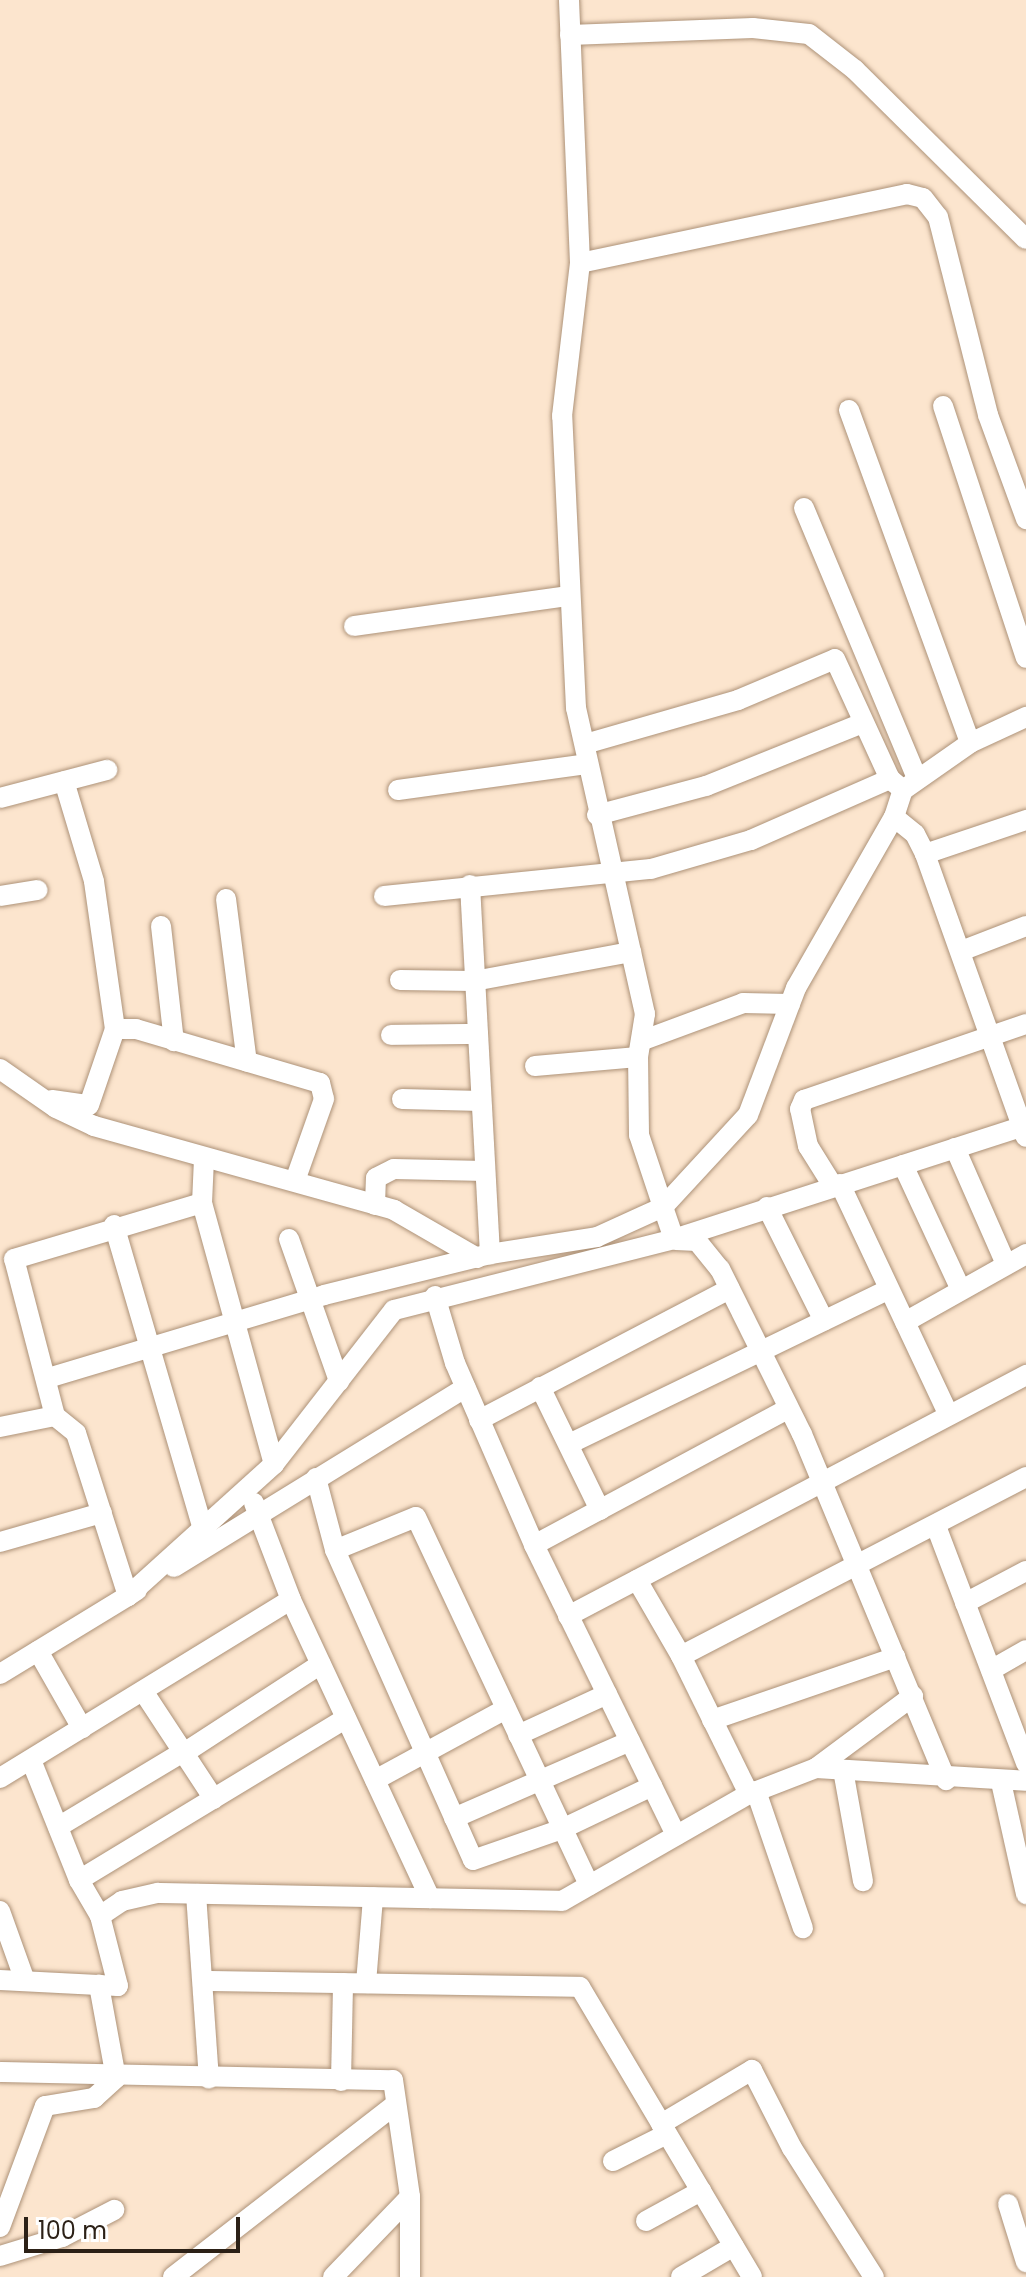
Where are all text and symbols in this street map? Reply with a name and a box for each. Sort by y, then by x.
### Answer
scale bar [28,2201,244,2251]
text: 100 m [38,2214,107,2247]

